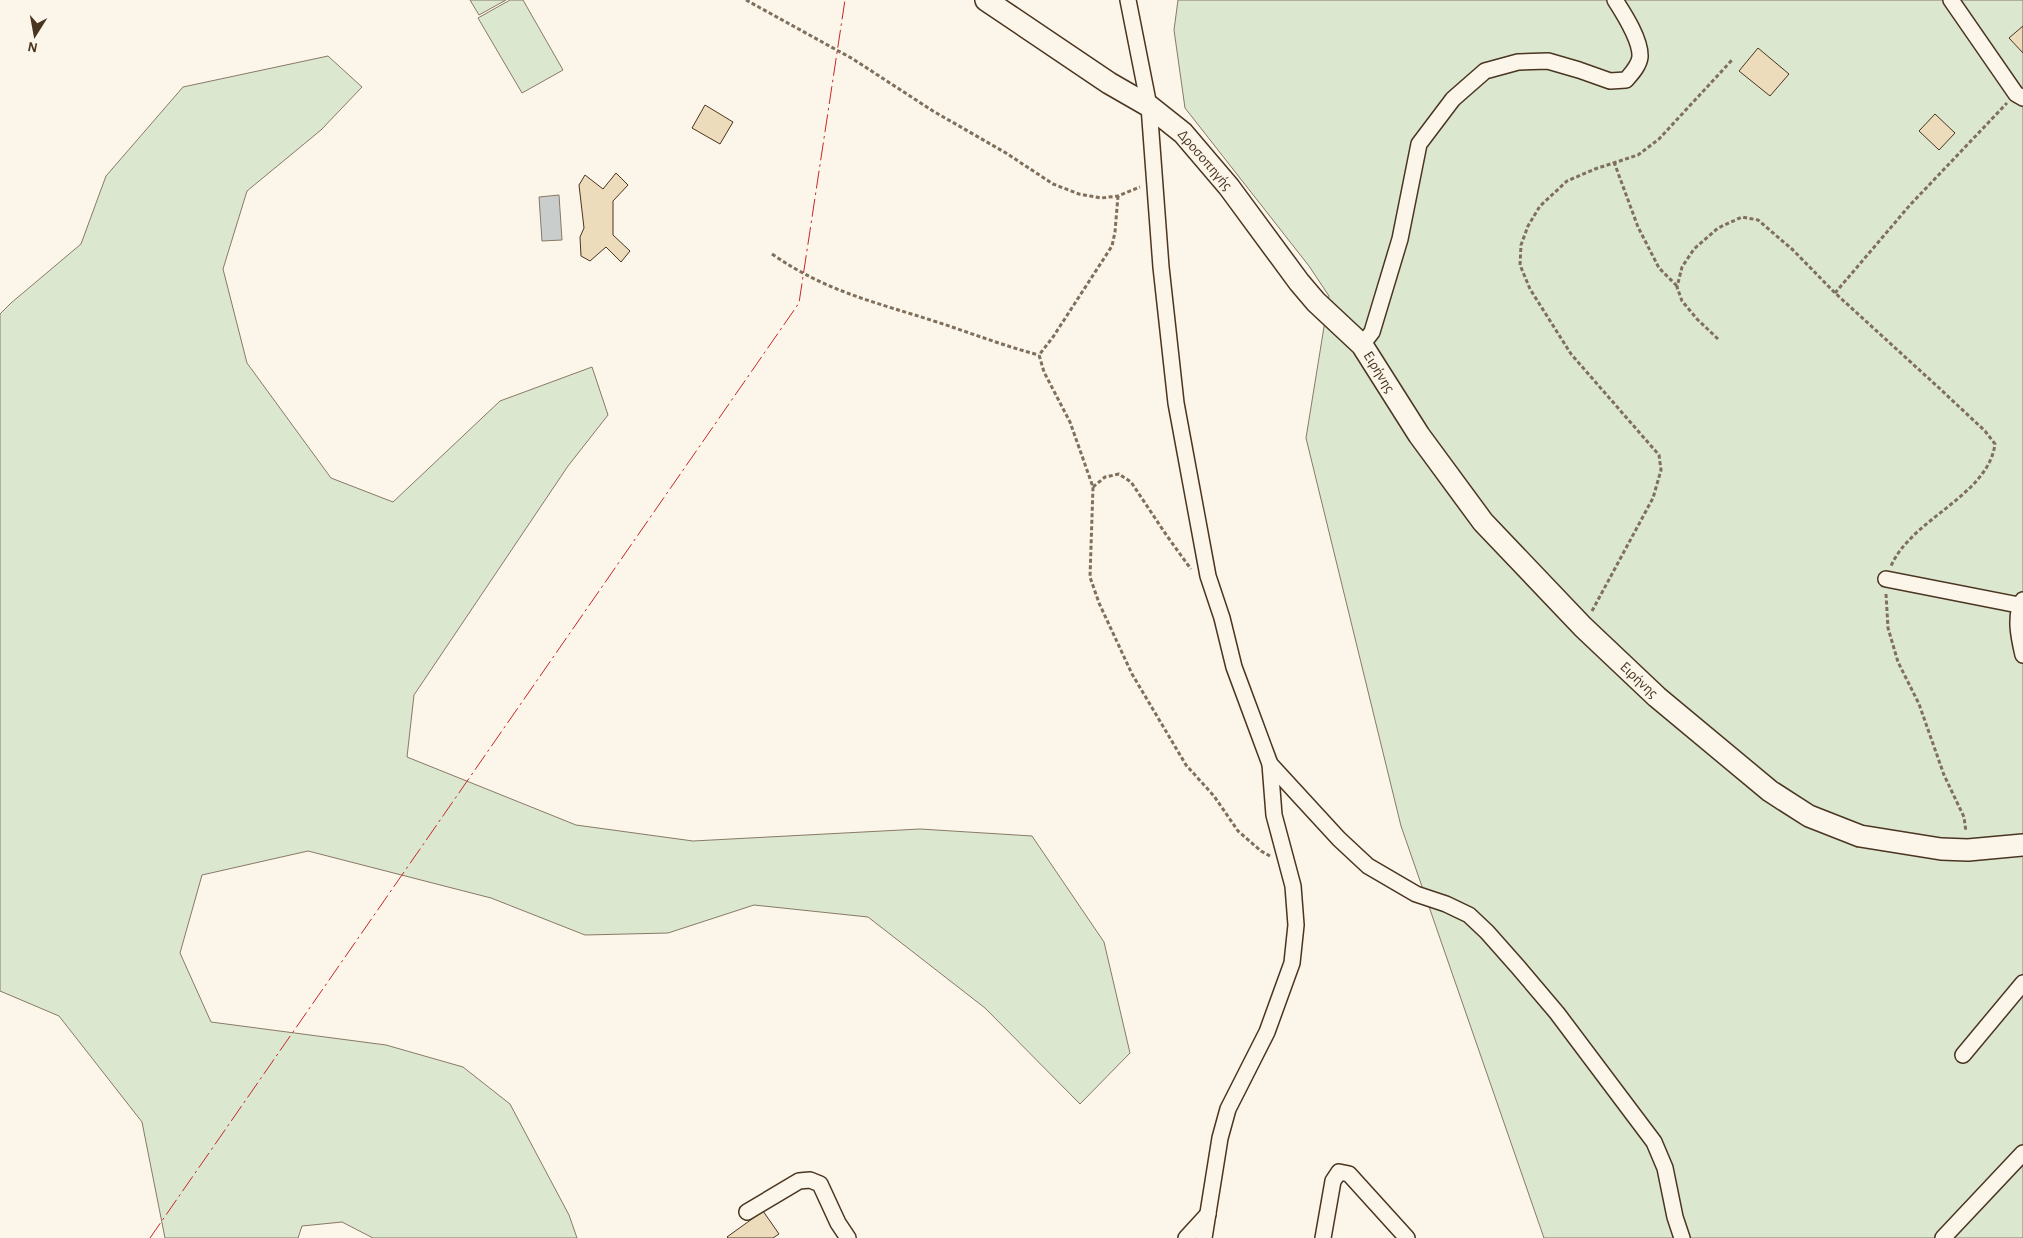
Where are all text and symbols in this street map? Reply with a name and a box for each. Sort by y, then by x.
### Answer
north arrow [10,10,60,60]
text: N [27,39,39,55]
street label: Δροσοπηγής [1175,127,1235,193]
street label: Ειρήνης [1361,349,1398,395]
street label: Ειρήνης [1617,659,1661,701]

